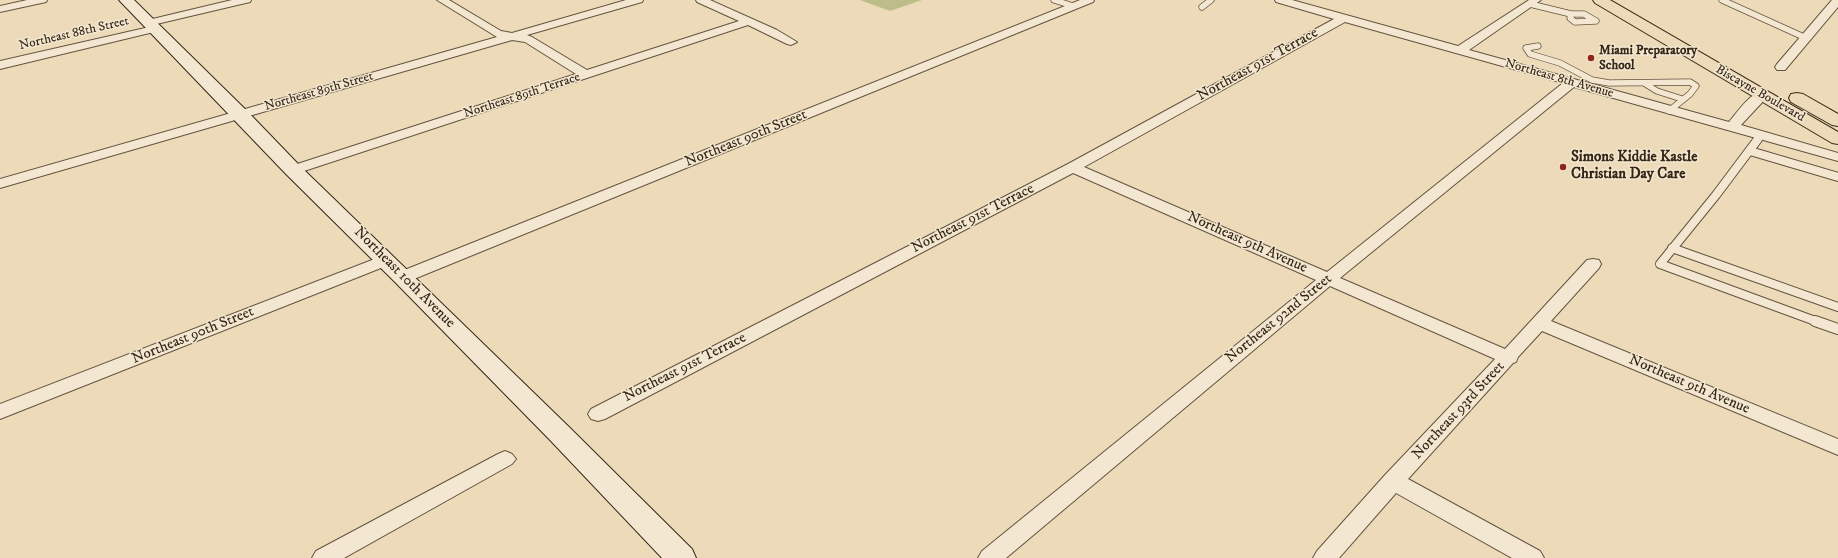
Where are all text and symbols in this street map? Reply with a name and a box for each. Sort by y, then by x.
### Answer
street label: Northeast 88th Street [18,14,130,54]
street label: Northeast 91st Terrace [1194,24,1322,106]
place label: Miami Preparatory School [1599,43,1697,74]
marker: Miami Preparatory School [1586,53,1596,63]
street label: Northeast 8th Avenue [1503,56,1615,102]
street label: Biscayne Boulevard [1713,62,1807,126]
street label: Northeast 89th Street [263,69,375,115]
street label: Northeast 89th Terrace [462,70,582,122]
street label: Northeast 90th Street [682,106,810,172]
place label: Simons Kiddie Kastle Christian Day Care [1571,149,1697,184]
marker: Simons Kiddie Kastle Christian Day Care [1558,162,1568,172]
street label: Northeast 91st Terrace [909,180,1037,258]
street label: Northeast 9th Avenue [1184,208,1310,278]
street label: Northeast 10th Avenue [350,224,458,332]
street label: Northeast 92nd Street [1222,271,1336,367]
street label: Northeast 90th Street [129,303,257,369]
street label: Northeast 91st Terrace [621,329,749,407]
street label: Northeast 9th Avenue [1626,351,1752,419]
street label: Northeast 93rd Street [1409,358,1509,464]

